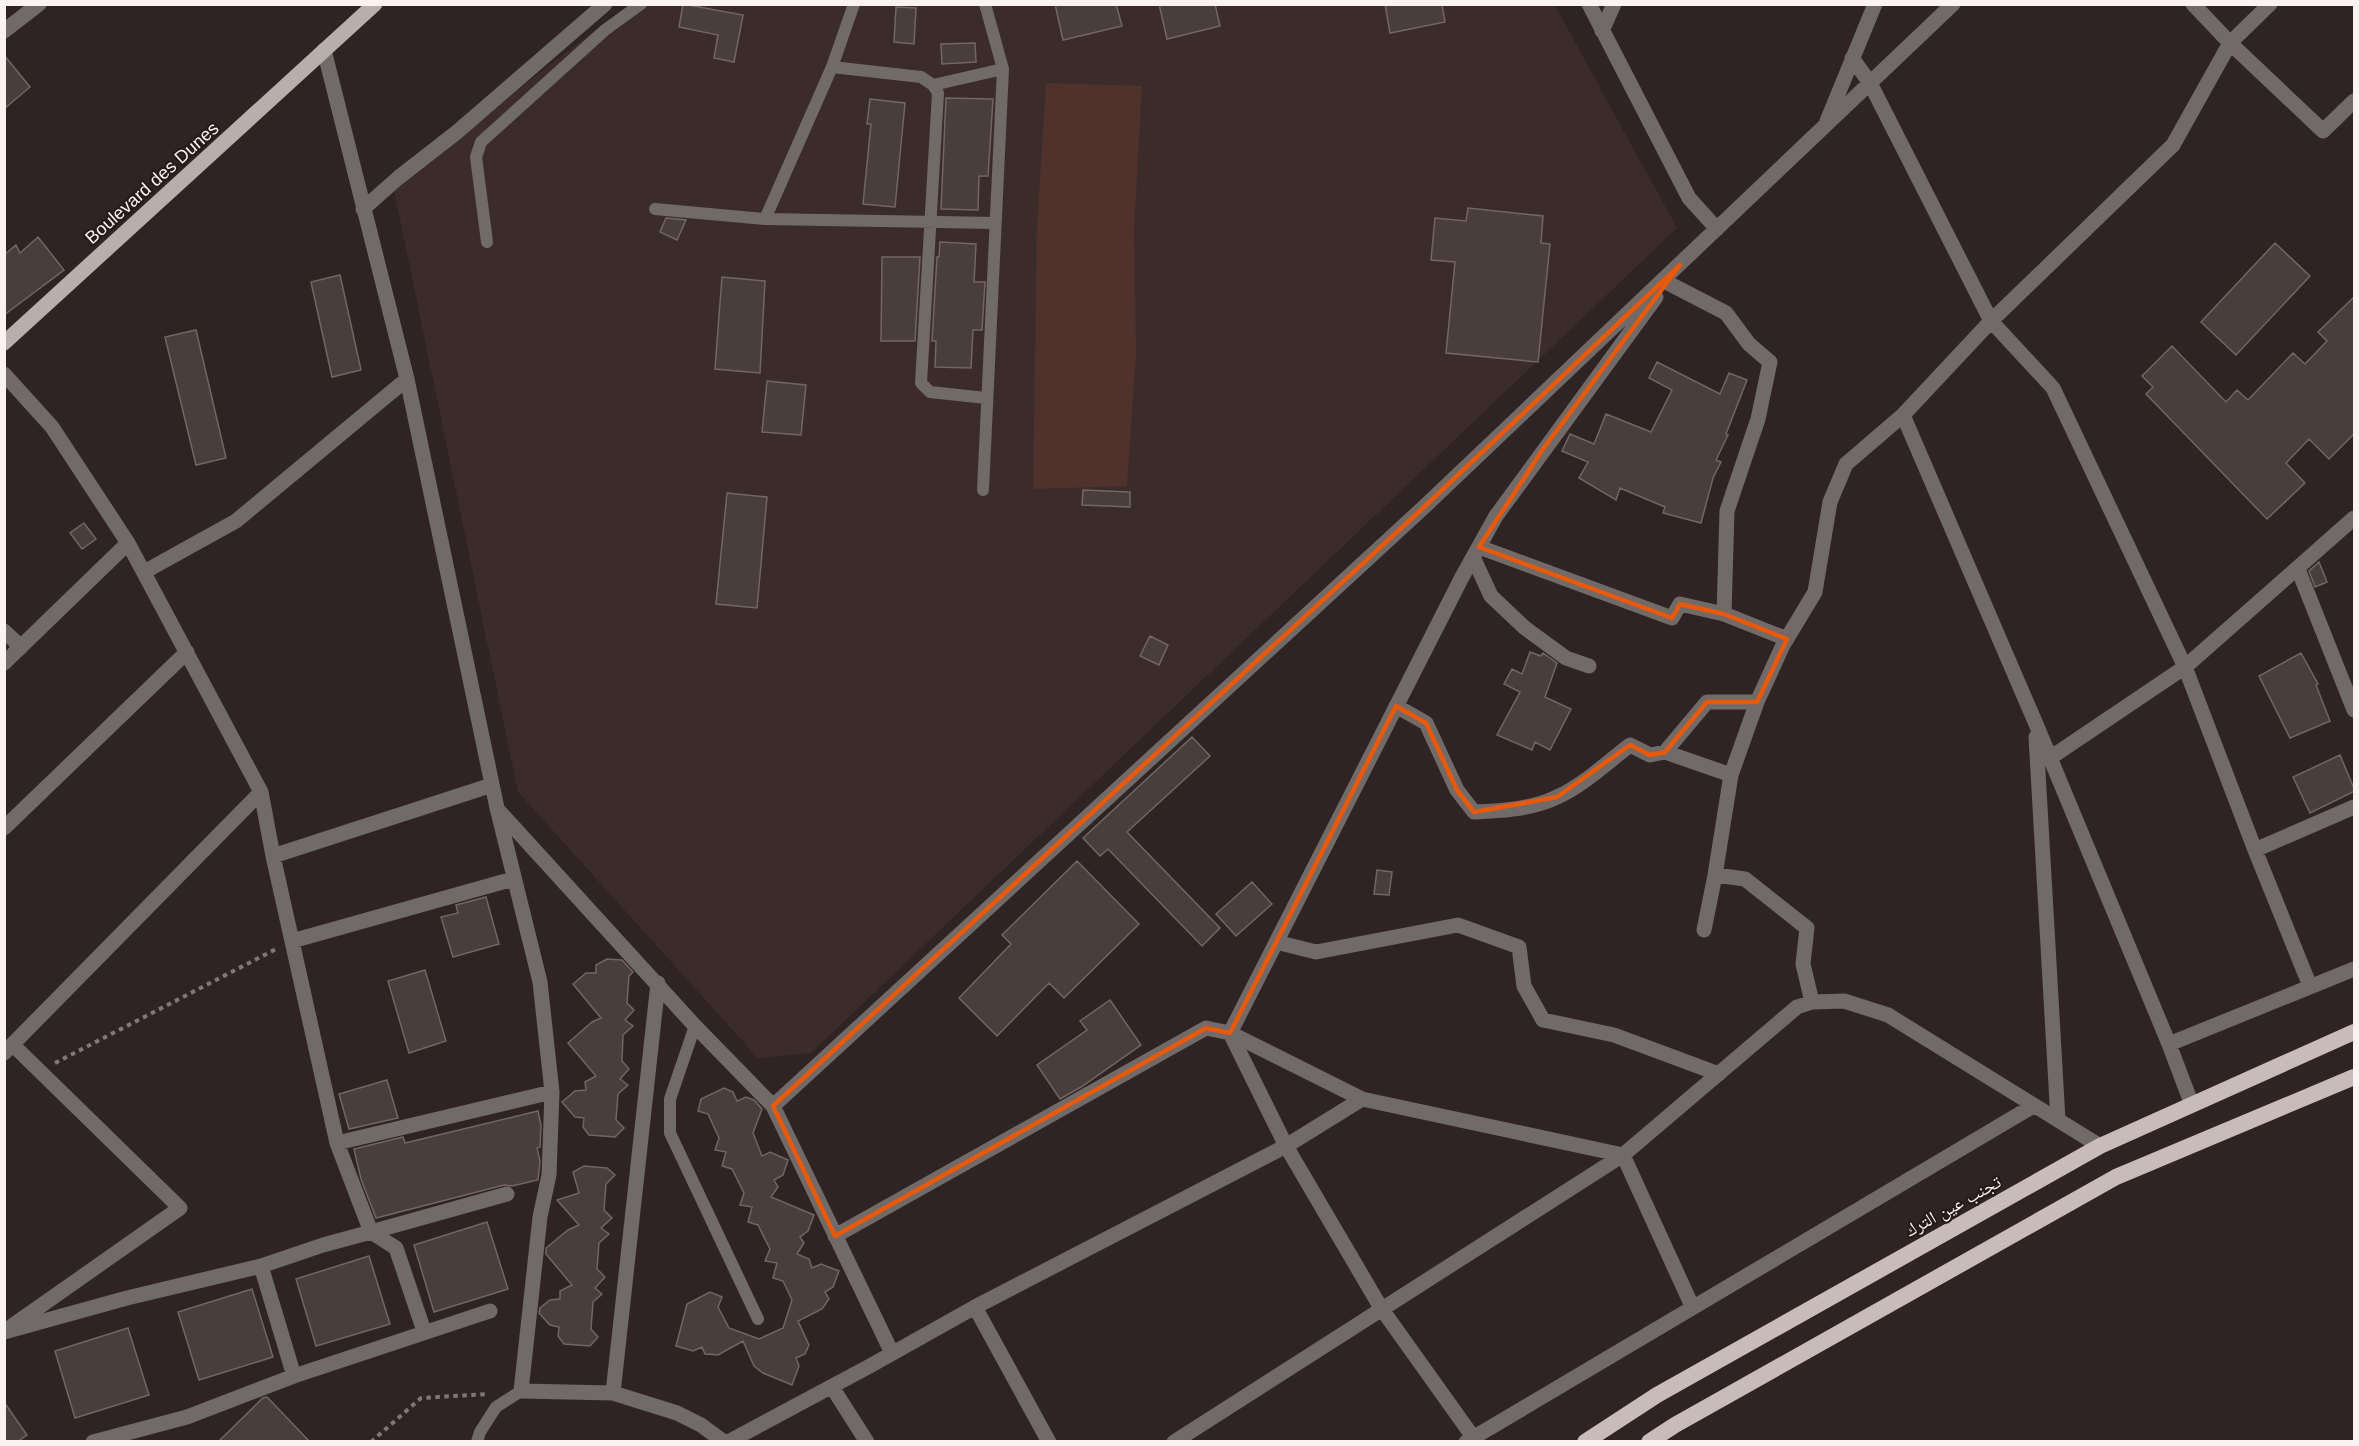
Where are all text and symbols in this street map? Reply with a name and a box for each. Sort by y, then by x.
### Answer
street label: Boulevard des Dunes [81,118,223,248]
street label: تجنب عين الترك [1902,1172,2005,1241]

